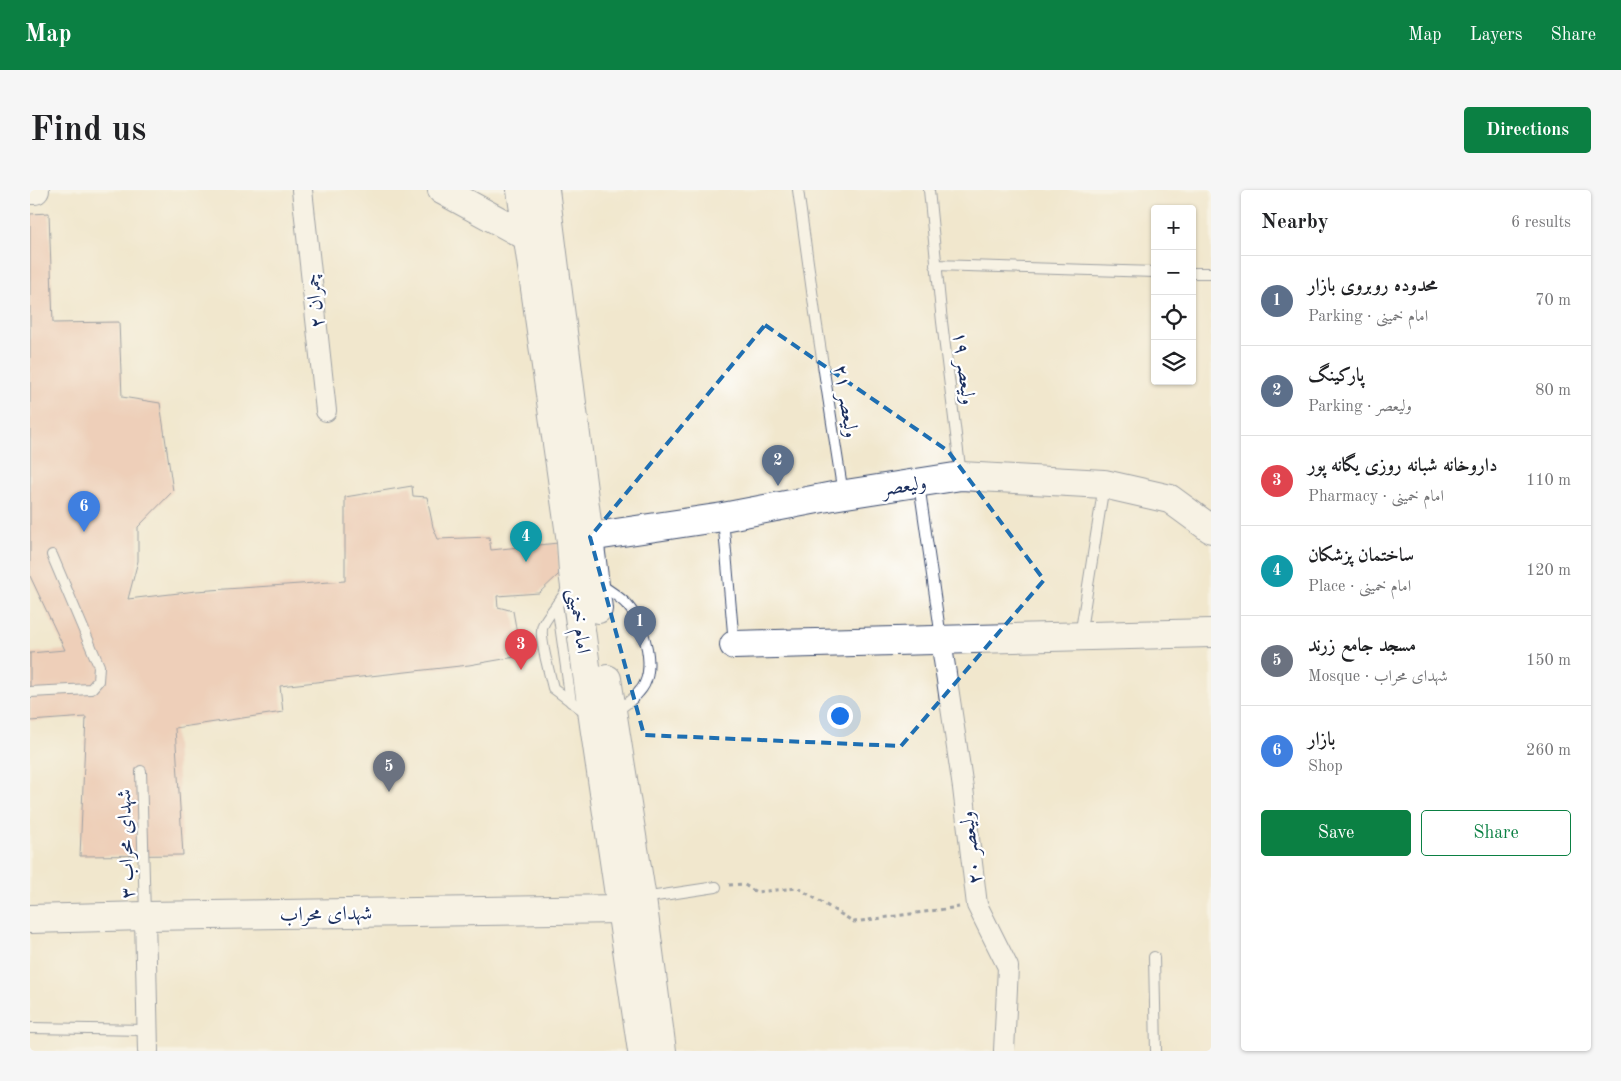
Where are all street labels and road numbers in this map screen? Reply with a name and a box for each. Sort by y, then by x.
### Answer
street label: چمران ۲ [303,273,330,329]
street label: ولیعصر ۱۹ [947,330,977,406]
street label: ولیعصر ۲۱ [827,363,861,440]
street label: ولیعصر [879,474,928,503]
street label: امام خمینی [558,588,592,656]
street label: شهدای محراب ۳ [115,789,140,899]
street label: ولیعصر ۲۰ [958,810,988,886]
street label: شهدای محراب [280,904,372,927]

